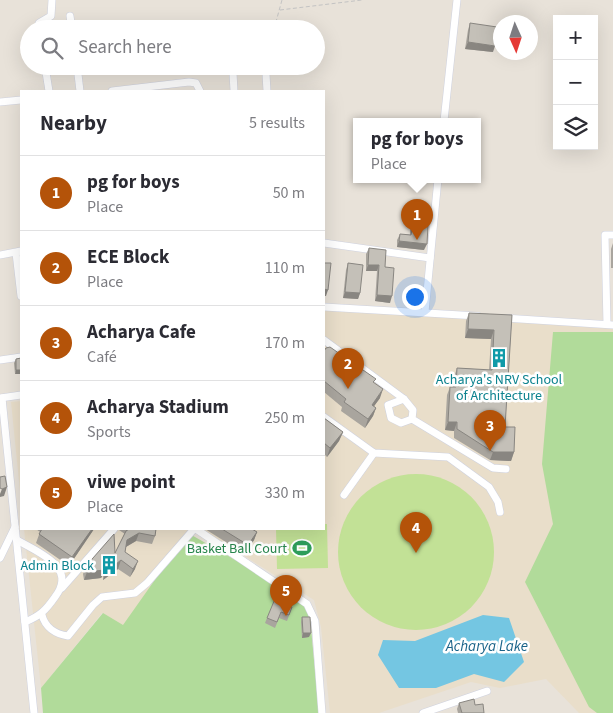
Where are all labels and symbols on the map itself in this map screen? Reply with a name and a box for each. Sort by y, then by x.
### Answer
north arrow [493,15,538,60]
pin: 1 [401,199,433,240]
your location [402,284,428,310]
building icon: Acharya's NRV School of Architecture [488,347,510,369]
pin: 2 [332,348,364,389]
place label: Acharya's NRV School of Architecture [436,370,563,406]
pin: 3 [474,410,506,451]
pin: 4 [400,512,432,553]
sports icon: Basket Ball Court [291,537,313,559]
place label: Basket Ball Court [187,539,287,559]
building icon: Admin Block [98,554,120,576]
place label: Admin Block [20,556,94,576]
pin: 5 [270,575,302,616]
water label: Acharya Lake [445,636,528,657]

